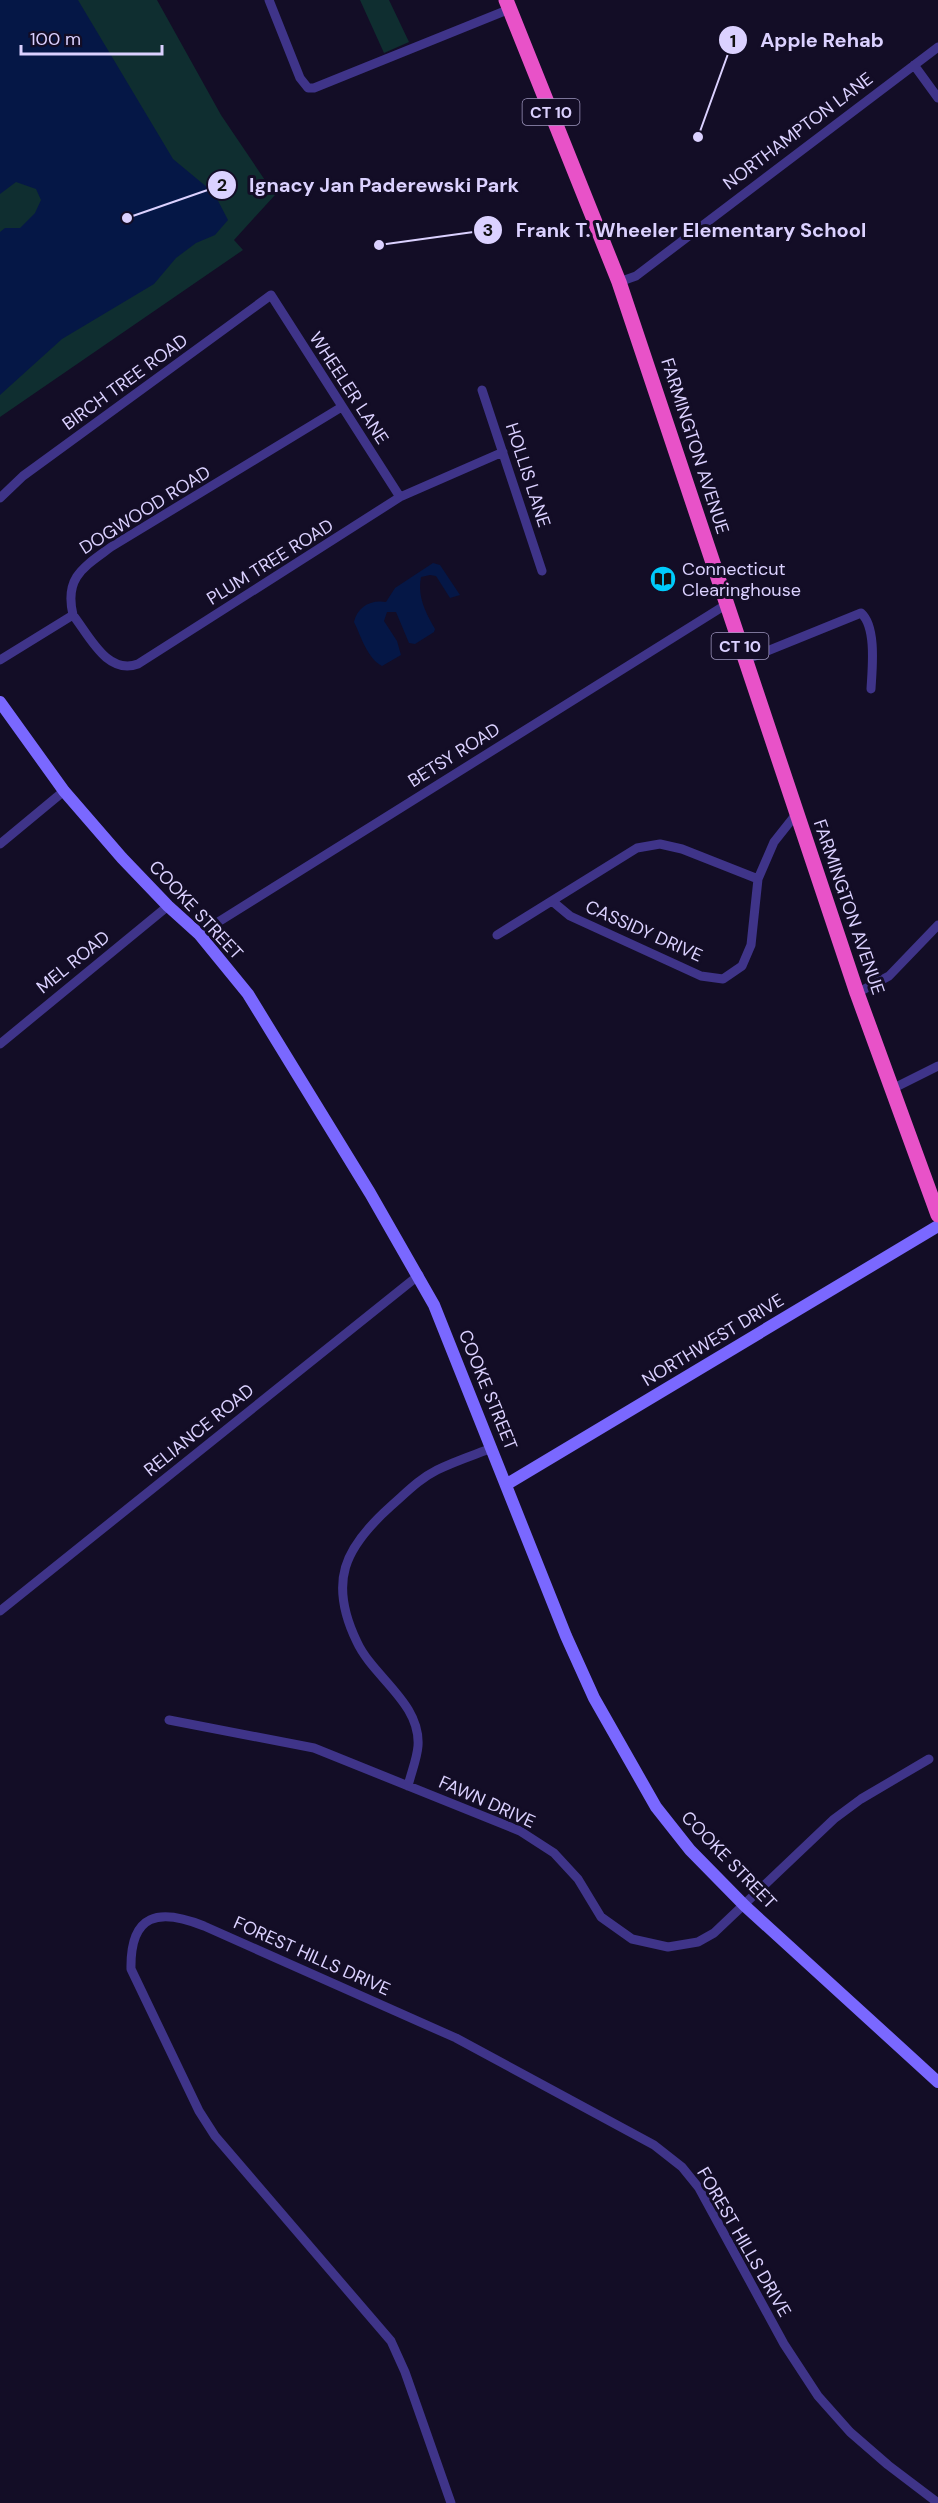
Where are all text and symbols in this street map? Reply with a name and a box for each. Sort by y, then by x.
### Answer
scale bar [21,18,162,56]
callout: Apple Rehab [718,21,896,59]
text: 100 m [30,27,81,51]
text: Apple Rehab [760,27,884,53]
text: 1 [730,29,736,53]
street label: NORTHAMPTON LANE [718,67,878,195]
road number: CT 10 [522,99,580,125]
callout: Ignacy Jan Paderewski Park [207,166,531,204]
text: Ignacy Jan Paderewski Park [249,172,519,198]
text: 2 [217,173,227,197]
callout: Frank T. Wheeler Elementary School [473,211,878,249]
text: Frank T. Wheeler Elementary School [516,217,866,243]
text: 3 [483,218,493,242]
street label: WHEELER LANE [304,327,394,449]
street label: BIRCH TREE ROAD [57,328,193,436]
street label: FARMINGTON AVENUE [655,355,735,537]
street label: HOLLIS LANE [500,420,556,530]
street label: DOGWOOD ROAD [75,460,215,560]
street label: PLUM TREE ROAD [202,513,338,611]
place label: Connecticut Clearinghouse [682,557,801,602]
library icon: Connecticut Clearinghouse [648,564,678,594]
road number: CT 10 [712,633,768,659]
street label: BETSY ROAD [404,717,504,793]
street label: FARMINGTON AVENUE [808,816,890,998]
street label: COOKE STREET [144,855,248,965]
street label: CASSIDY DRIVE [582,894,706,968]
street label: MEL ROAD [31,925,115,999]
street label: NORTHWEST DRIVE [638,1288,788,1392]
street label: COOKE STREET [453,1326,523,1454]
street label: RELIANCE ROAD [139,1378,259,1482]
street label: FAWN DRIVE [435,1770,539,1834]
street label: COOKE STREET [676,1806,782,1914]
street label: FOREST HILLS DRIVE [230,1911,394,2001]
street label: FOREST HILLS DRIVE [691,2163,797,2321]

